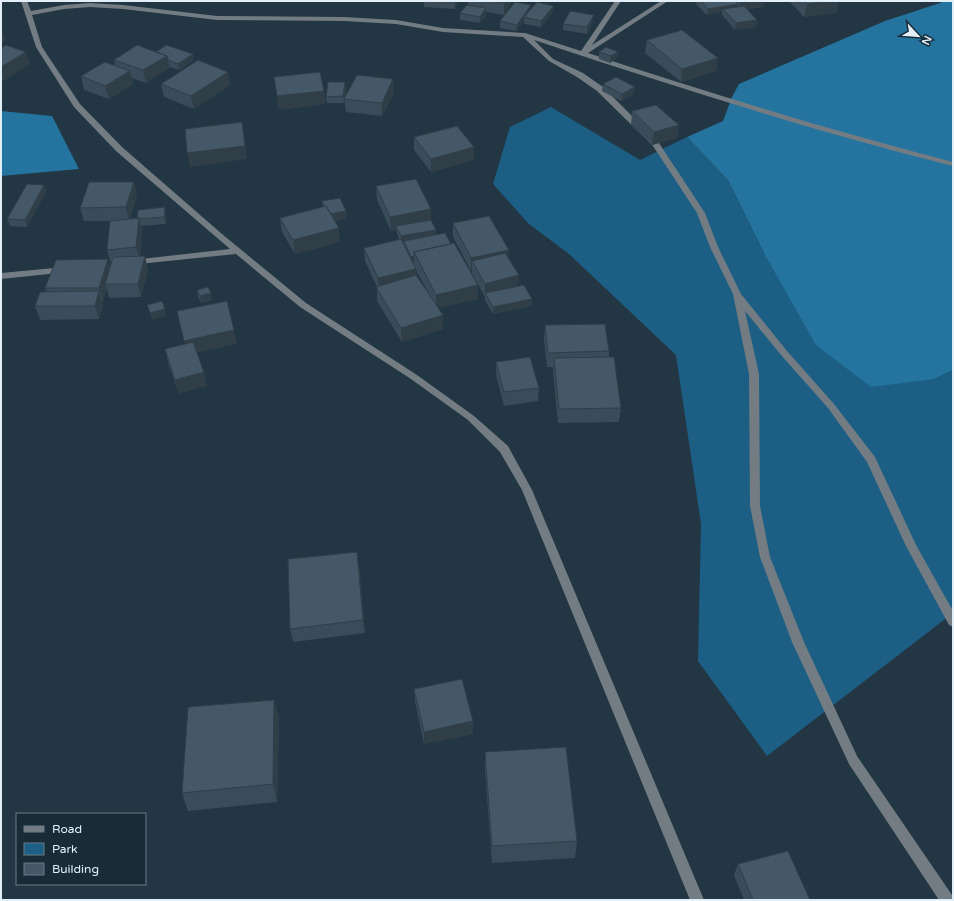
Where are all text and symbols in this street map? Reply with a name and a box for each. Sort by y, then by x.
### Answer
north arrow [898,16,938,56]
text: N [919,33,934,47]
legend [16,813,146,885]
text: Road [52,822,82,836]
text: Park [52,842,78,856]
text: Building [52,862,99,876]

